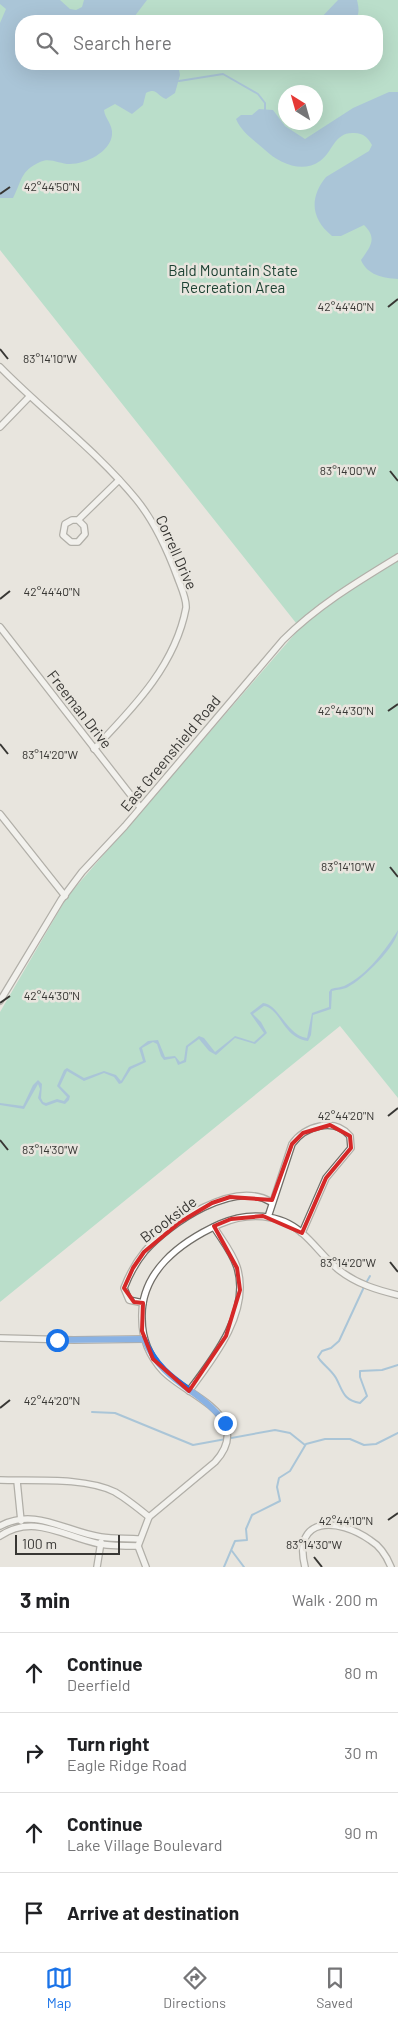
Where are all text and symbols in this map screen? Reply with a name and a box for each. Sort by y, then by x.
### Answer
search box [15,15,383,70]
icon: search [33,29,61,57]
text: Search here [73,31,172,54]
north arrow [278,85,323,130]
text: 42°44'50"N [24,179,80,193]
park label: Bald Mountain State Recreation Area [168,261,298,296]
text: 42°44'40"N [318,299,374,313]
text: 83°14'10"W [23,351,77,365]
text: 83°14'00"W [320,463,377,477]
street label: Correll Drive [153,512,201,592]
text: 42°44'40"N [24,584,80,598]
street label: Freeman Drive [44,666,116,752]
street label: East Greenshield Road [116,691,224,815]
text: 42°44'30"N [318,703,374,717]
text: 83°14'20"W [22,747,79,761]
text: 83°14'10"W [321,859,375,873]
text: 42°44'30"N [24,988,80,1002]
text: 42°44'20"N [318,1108,374,1122]
text: 83°14'30"W [22,1142,78,1156]
street label: Brookside [136,1192,200,1246]
text: 83°14'20"W [320,1255,377,1269]
route start [46,1329,69,1352]
text: 42°44'20"N [24,1393,80,1407]
route end [214,1412,237,1435]
text: 42°44'10"N [319,1513,373,1527]
scale bar [15,1532,120,1555]
text: 100 m [22,1535,57,1552]
text: 83°14'30"W [286,1537,342,1551]
text: 3 min [20,1587,70,1612]
text: Walk · 200 m [292,1590,378,1609]
text: Continue [67,1652,143,1675]
icon: ahead [20,1659,48,1687]
text: 80 m [344,1663,378,1682]
text: Deerfield [67,1675,131,1694]
text: Turn right [67,1732,149,1755]
icon: right [20,1739,48,1767]
text: 30 m [344,1743,378,1762]
text: Eagle Ridge Road [67,1755,187,1774]
text: Continue [67,1812,143,1835]
icon: ahead [20,1819,48,1847]
text: 90 m [344,1823,378,1842]
text: Lake Village Boulevard [67,1835,222,1854]
icon: arrive [20,1899,48,1927]
text: Arrive at destination [67,1901,239,1924]
tab: Map [45,1964,73,2011]
tab: Directions [163,1964,226,2011]
tab: Saved [316,1964,353,2011]

